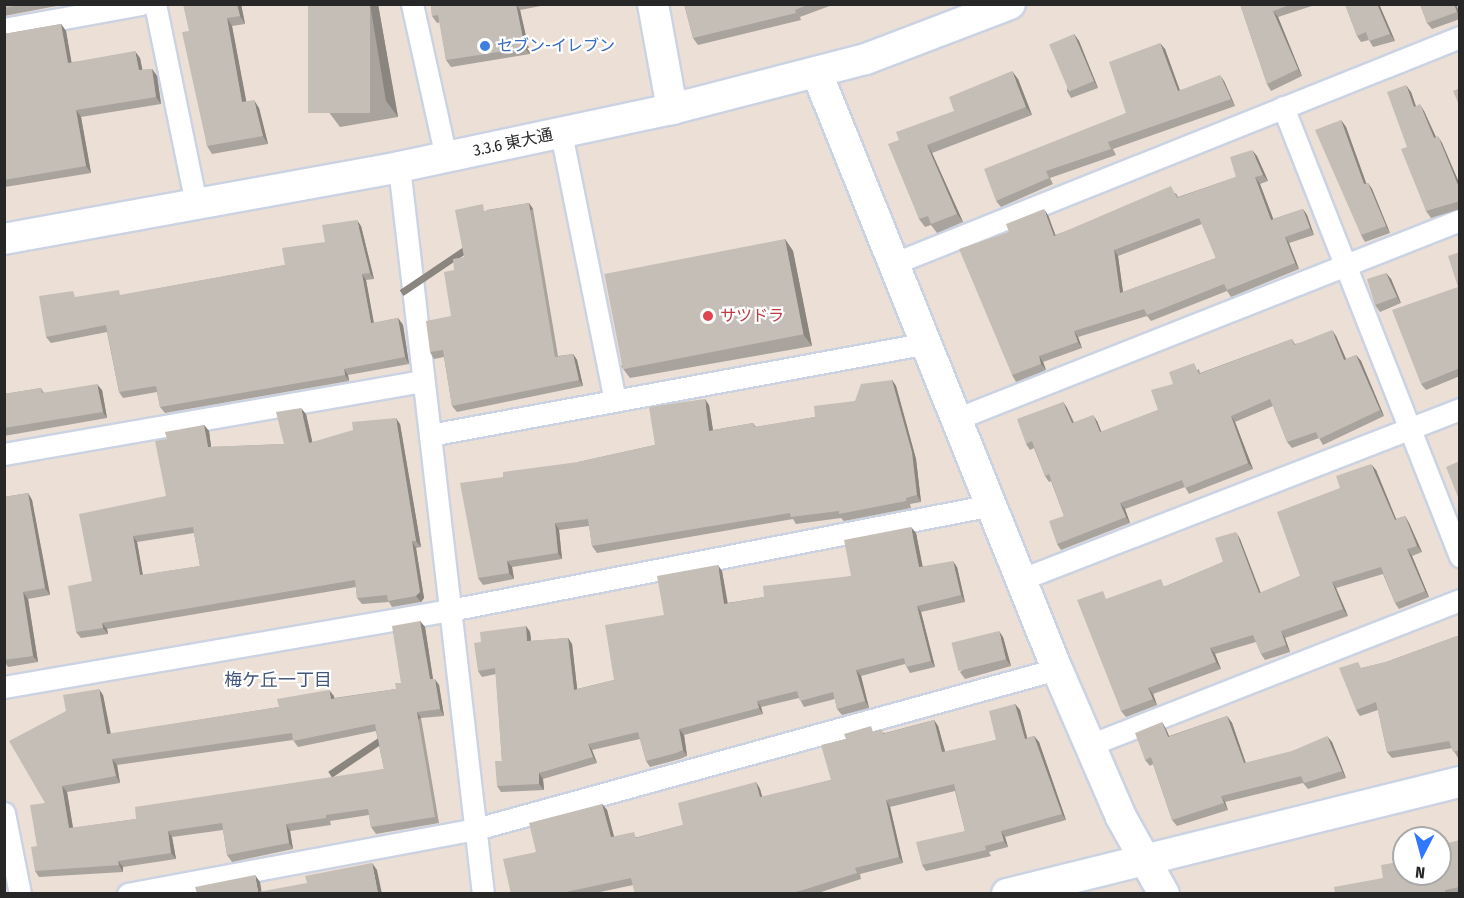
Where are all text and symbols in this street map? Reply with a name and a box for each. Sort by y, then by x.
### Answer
place label: セブン-イレブン [497,36,615,56]
marker: セブン-イレブン [478,39,492,53]
street label: 3.3.6 東大通 [471,125,555,161]
place label: サツドラ [720,306,784,326]
marker: サツドラ [701,309,715,323]
district label: 梅ケ丘一丁目 [224,669,332,691]
north arrow [1392,826,1452,886]
text: N [1415,862,1426,882]

